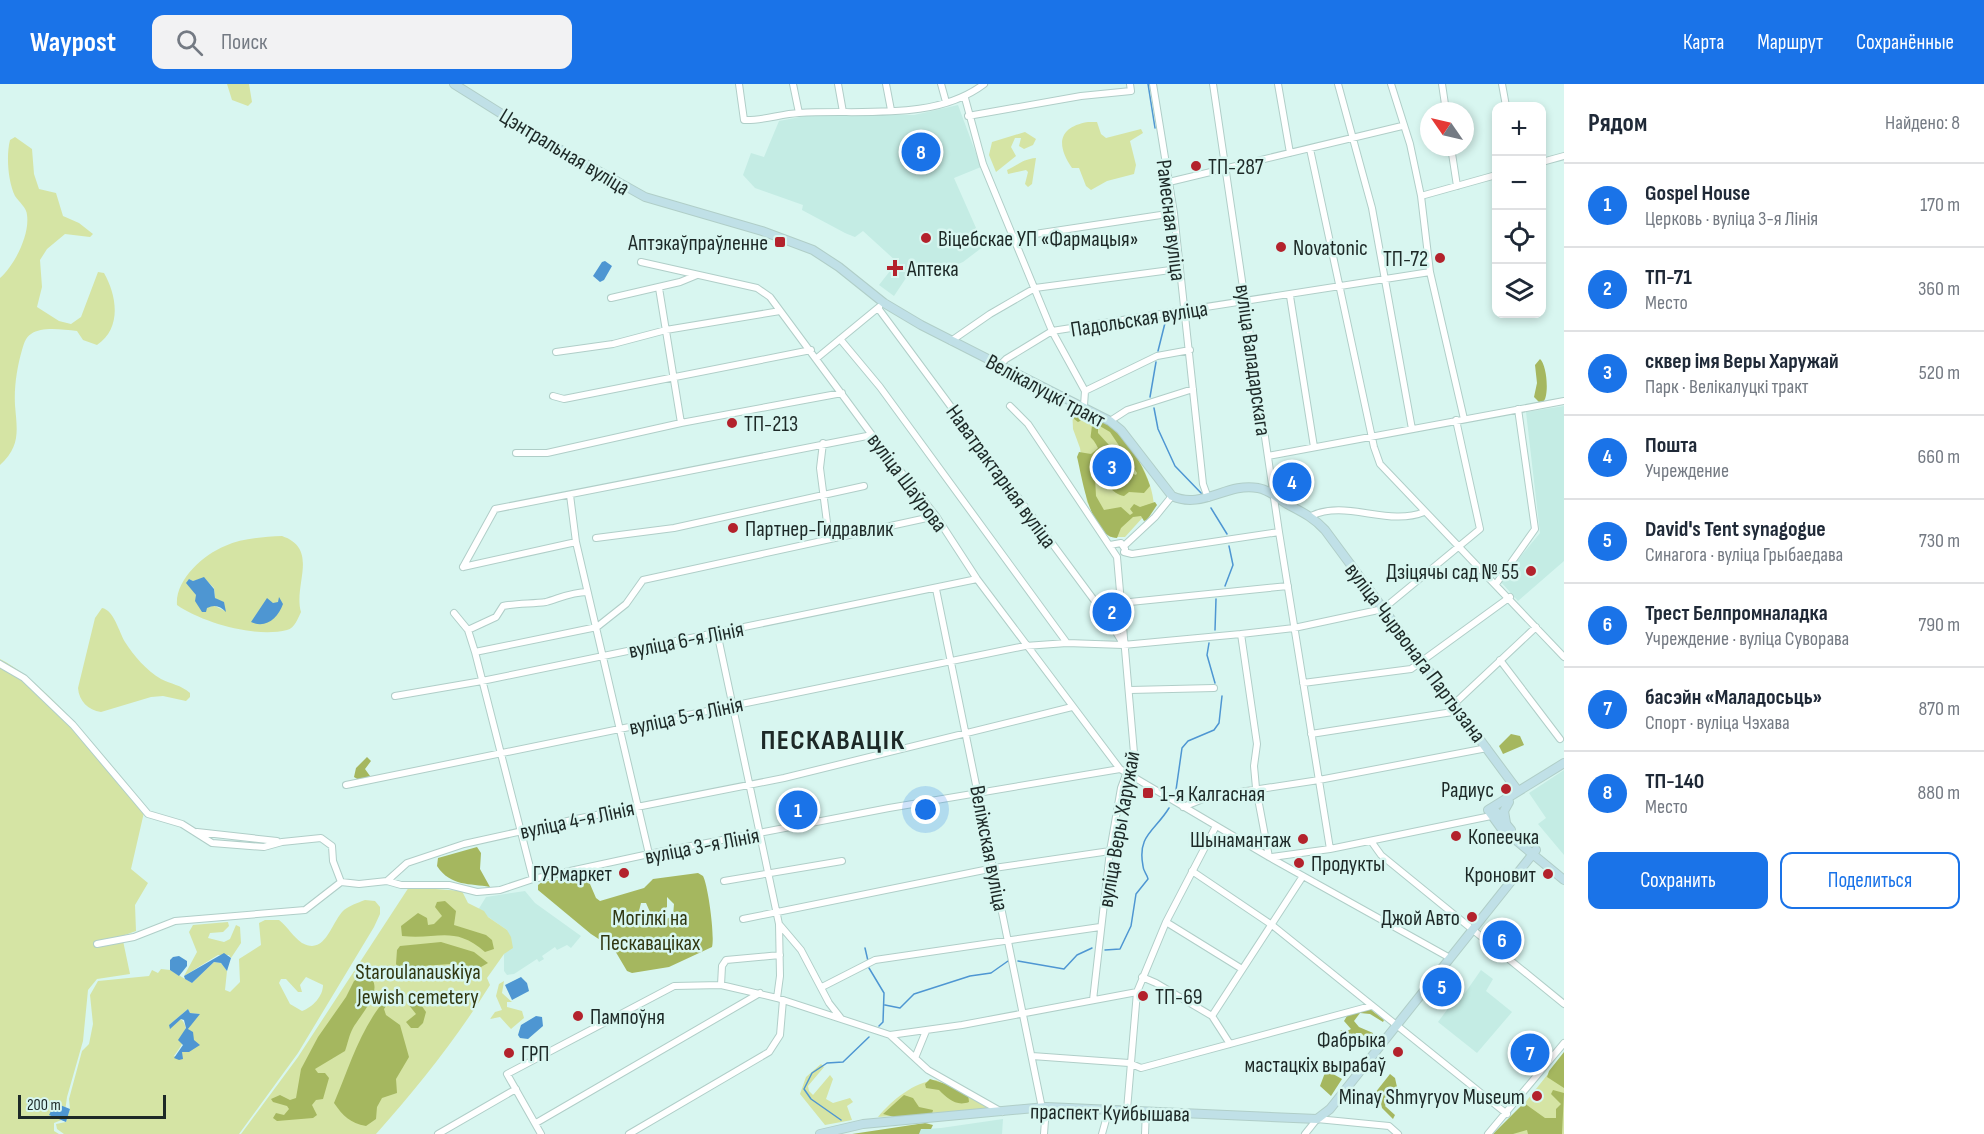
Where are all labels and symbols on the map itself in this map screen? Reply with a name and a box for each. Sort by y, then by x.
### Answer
north arrow [1420,102,1474,156]
street label: Цэнтральная вуліца [494,103,634,202]
pin: 8 [902,130,940,174]
place label: ТП-287 [1208,154,1264,181]
street label: Рамесная вуліца [1150,158,1191,282]
marker: ТП-287 [1189,159,1203,173]
place label: Віцебскае УП «Фармацыя» [938,226,1138,253]
place label: Аптэкаўпраўленне [627,230,768,257]
marker: Віцебскае УП «Фармацыя» [919,231,933,245]
marker: Аптэкаўпраўленне [773,235,787,249]
place label: Novatonic [1293,235,1368,262]
marker: Novatonic [1274,240,1288,254]
place label: ТП-72 [1383,246,1428,273]
marker: ТП-72 [1433,251,1447,265]
place label: Аптека [906,256,959,283]
marker: Аптека [888,261,902,275]
street label: вуліца Валадарскага [1229,283,1277,438]
street label: Падольская вуліца [1069,295,1210,344]
street label: Велікалуцкі тракт [981,349,1110,434]
street label: Наватрактарная вуліца [940,400,1062,554]
place label: ТП-213 [744,411,798,438]
marker: ТП-213 [725,416,739,430]
street label: вуліца Шаўрова [861,428,953,538]
pin: 3 [1092,444,1132,490]
pin: 4 [1272,460,1312,504]
place label: Партнер-Гидравлик [745,516,894,543]
marker: Партнер-Гидравлик [726,521,740,535]
street label: вуліца Чырвонага Партызана [1338,558,1491,748]
place label: Дзіцячы сад № 55 [1386,559,1519,586]
marker: Дзіцячы сад № 55 [1524,564,1538,578]
pin: 2 [1092,590,1132,634]
street label: вуліца 6-я Лінія [626,616,746,665]
street label: вуліца 5-я Лінія [627,691,746,742]
district label: ПЕСКАВАЦІК [760,724,906,757]
street label: вуліца Веры Харужай [1092,749,1146,909]
place label: Радиус [1441,777,1494,804]
place label: 1-я Калгасная [1160,781,1265,808]
marker: Радиус [1499,782,1513,796]
street label: Веліжская вуліца [963,783,1014,913]
marker: 1-я Калгасная [1141,786,1155,800]
pin: 1 [778,788,818,832]
street label: вуліца 4-я Лінія [518,795,637,846]
your location [911,795,940,824]
street label: вуліца 3-я Лінія [643,822,762,871]
place label: Копеечка [1468,824,1539,851]
place label: Шынамантаж [1190,827,1291,854]
marker: Копеечка [1449,829,1463,843]
marker: Шынамантаж [1296,832,1310,846]
place label: Продукты [1311,851,1385,878]
marker: Продукты [1292,856,1306,870]
place label: ГУРмаркет [533,861,613,888]
place label: Кроновит [1465,862,1537,889]
marker: ГУРмаркет [617,866,631,880]
marker: Кроновит [1541,867,1555,881]
park label: Могілкі на Пескаваціках [600,905,701,957]
place label: Джой Авто [1381,905,1460,932]
marker: Джой Авто [1465,910,1479,924]
pin: 6 [1482,918,1522,962]
park label: Staroulanauskiya Jewish cemetery [355,959,481,1011]
pin: 5 [1422,964,1462,1010]
place label: ТП-69 [1155,984,1202,1011]
marker: ТП-69 [1136,989,1150,1003]
place label: Пампоўня [590,1004,665,1031]
marker: Пампоўня [571,1009,585,1023]
place label: Фабрыка мастацкіх вырабаў [1245,1027,1387,1079]
pin: 7 [1510,1030,1550,1076]
place label: ГРП [521,1041,549,1068]
marker: Фабрыка мастацкіх вырабаў [1391,1045,1405,1059]
marker: ГРП [502,1046,516,1060]
place label: Minay Shmyryov Museum [1339,1084,1525,1111]
marker: Minay Shmyryov Museum [1530,1089,1544,1103]
scale bar [18,1092,166,1120]
street label: праспект Куйбышава [1030,1099,1190,1128]

